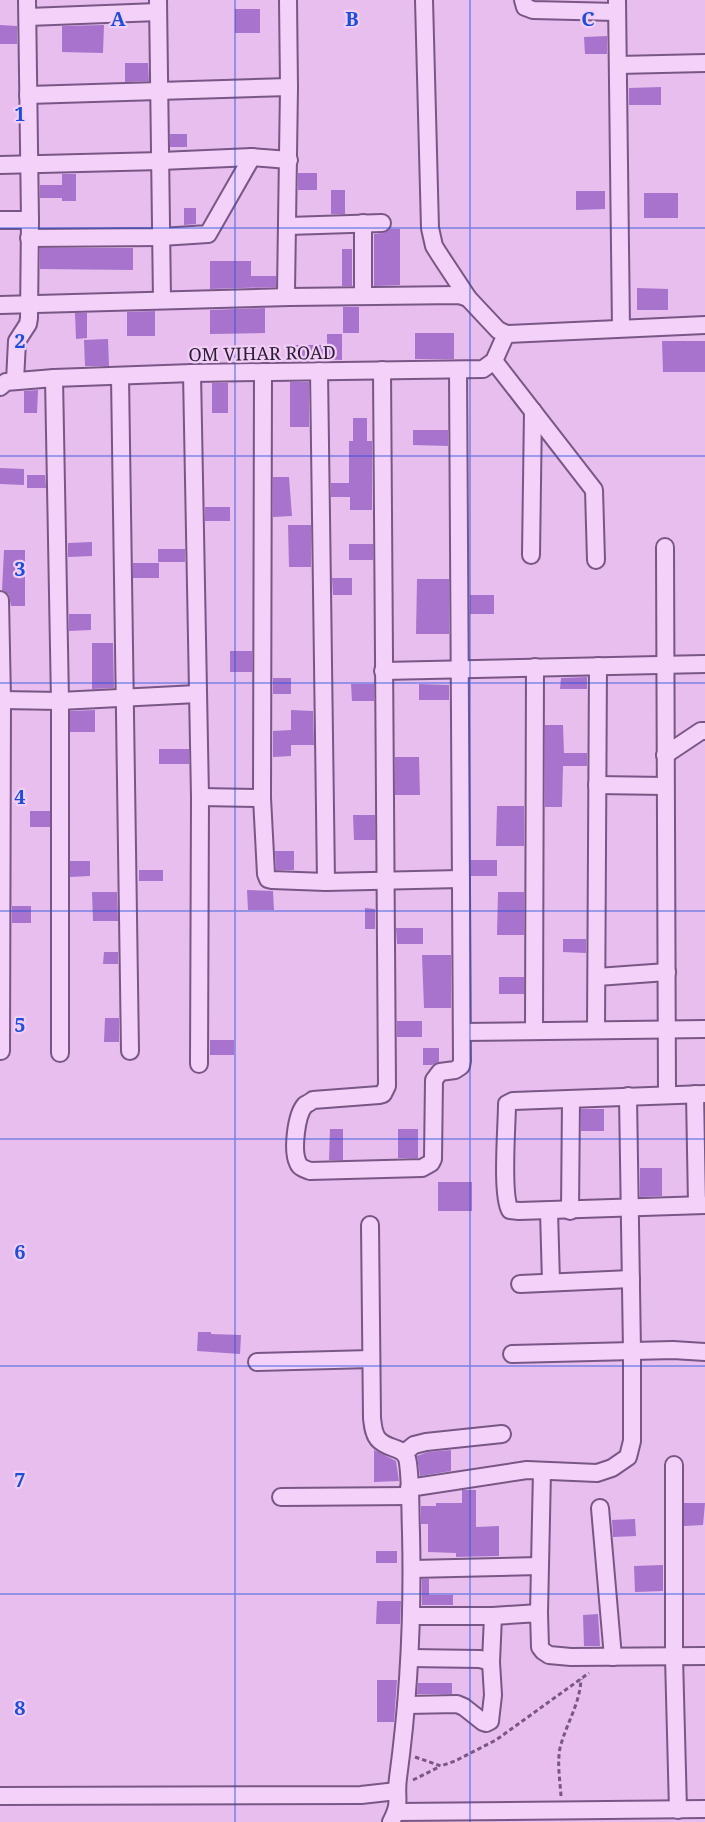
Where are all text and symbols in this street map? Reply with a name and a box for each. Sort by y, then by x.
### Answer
text: A [110,5,126,32]
text: B [345,5,359,32]
text: C [581,5,595,32]
text: 1 [14,100,26,127]
text: 2 [14,327,26,354]
street label: OM VIHAR ROAD [188,340,336,366]
text: 3 [14,555,26,582]
text: 4 [14,783,26,810]
text: 5 [14,1011,26,1038]
text: 6 [14,1238,26,1265]
text: 7 [14,1466,26,1493]
text: 8 [14,1694,26,1721]

